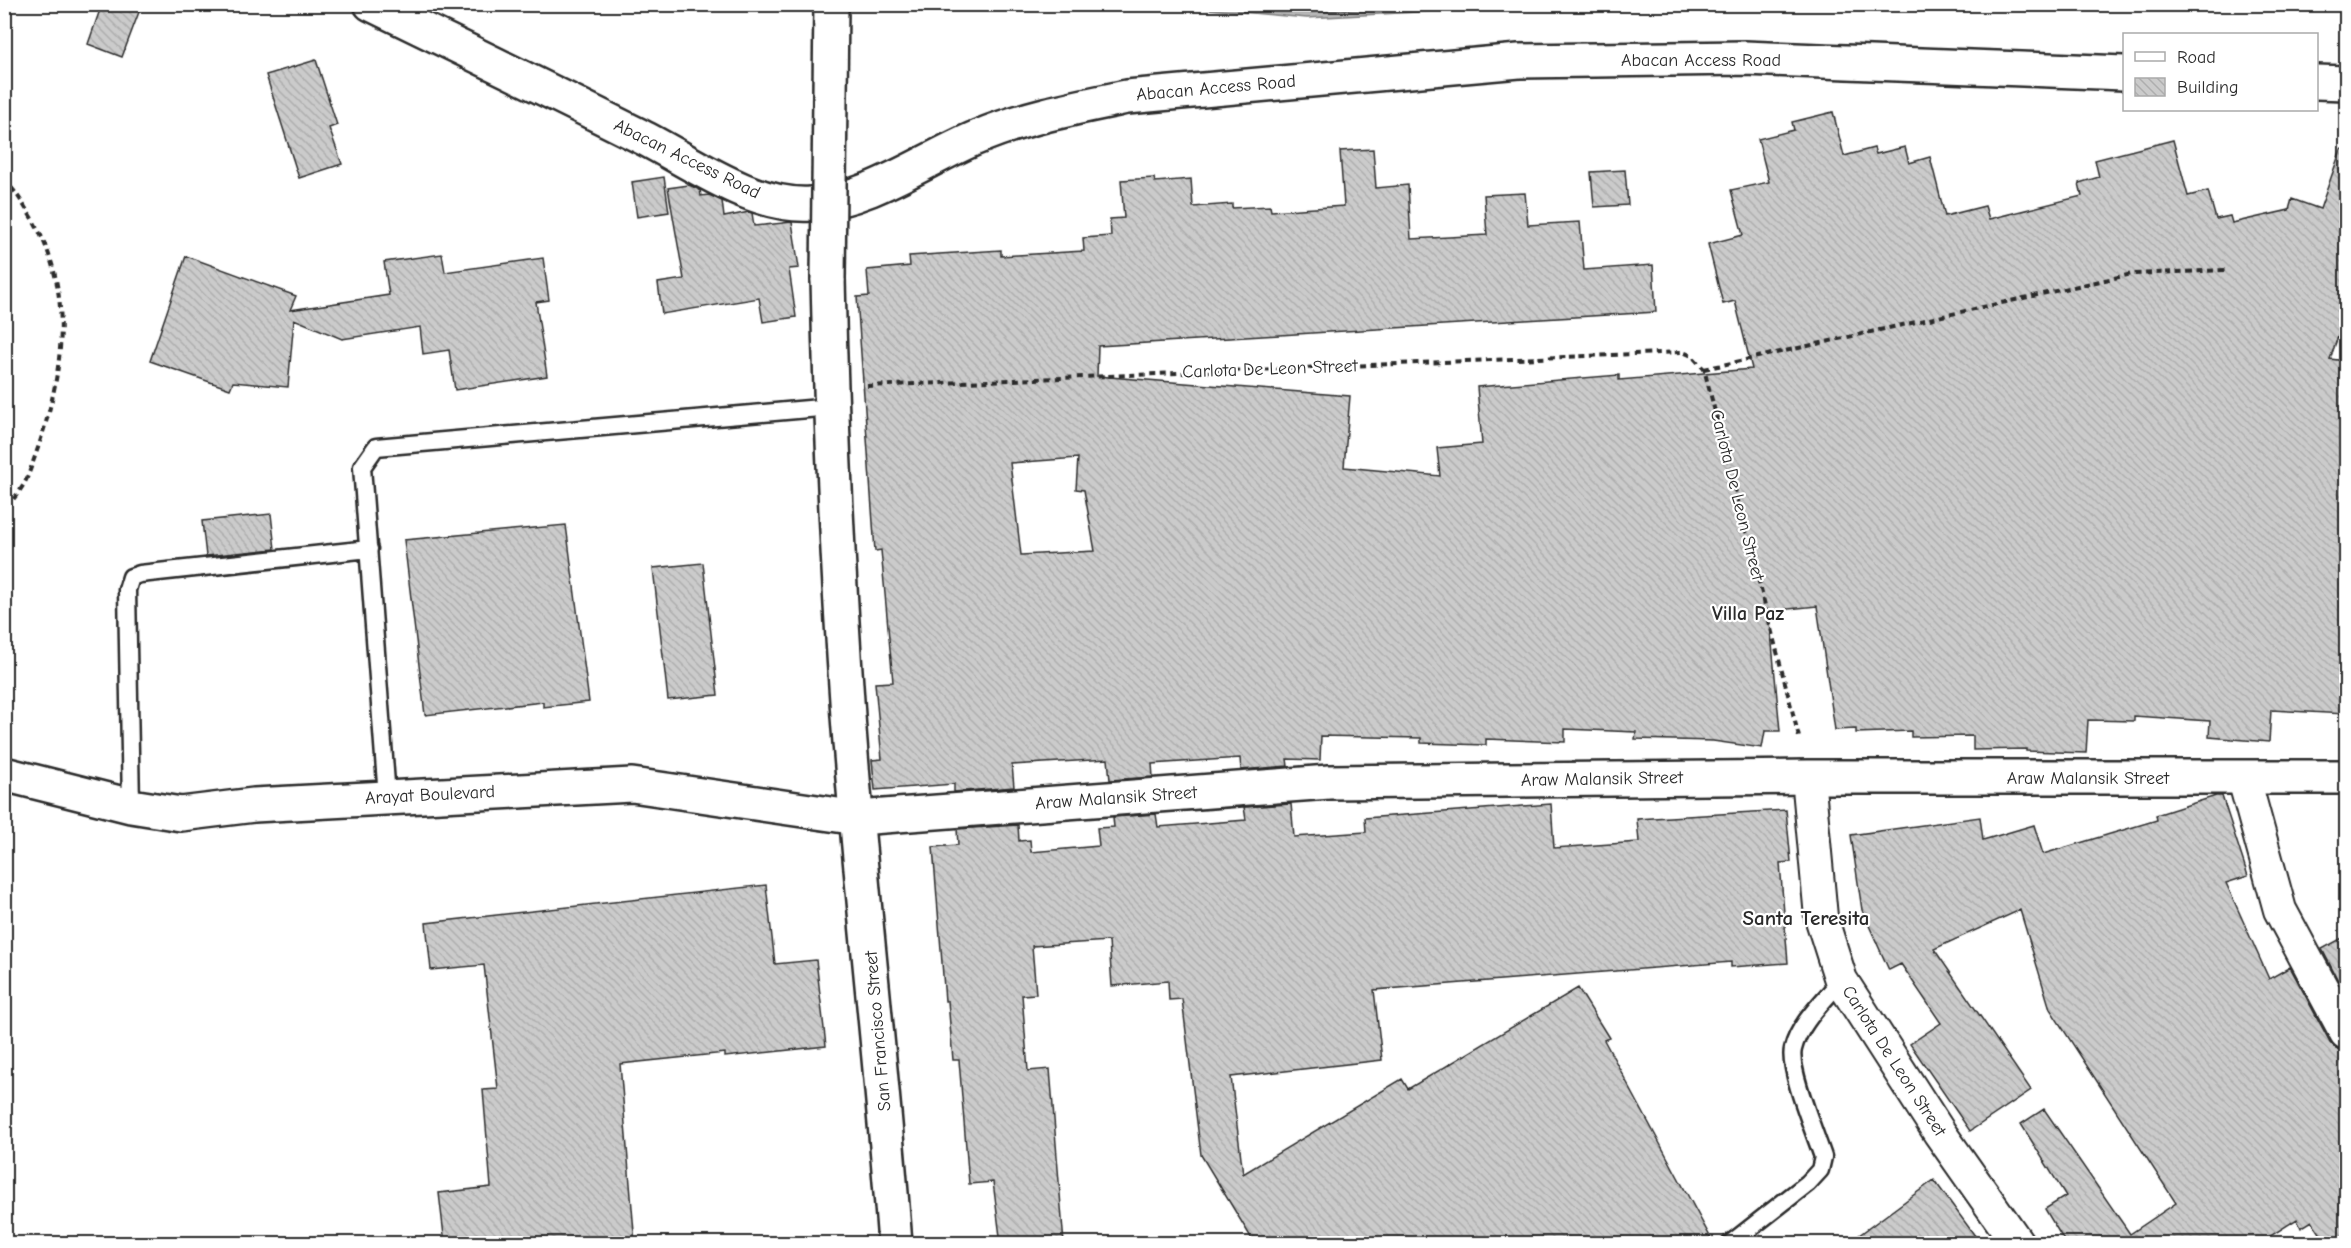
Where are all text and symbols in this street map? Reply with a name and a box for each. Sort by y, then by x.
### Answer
legend [2123,33,2318,111]
text: Road [2177,47,2216,68]
street label: Abacan Access Road [1621,50,1781,71]
street label: Abacan Access Road [1135,71,1297,105]
text: Building [2177,77,2239,98]
street label: Abacan Access Road [611,114,763,204]
street label: Carlota De Leon Street [1182,355,1359,383]
street label: Carlota De Leon Street [1706,407,1769,583]
district label: Villa Paz [1712,602,1784,625]
street label: Araw Malansik Street [1521,767,1684,791]
street label: Araw Malansik Street [2007,768,2170,789]
street label: Arayat Boulevard [364,781,496,809]
street label: Araw Malansik Street [1034,782,1199,814]
district label: Santa Teresita [1743,906,1869,930]
street label: San Francisco Street [860,949,895,1112]
street label: Carlota De Leon Street [1837,982,1951,1141]

